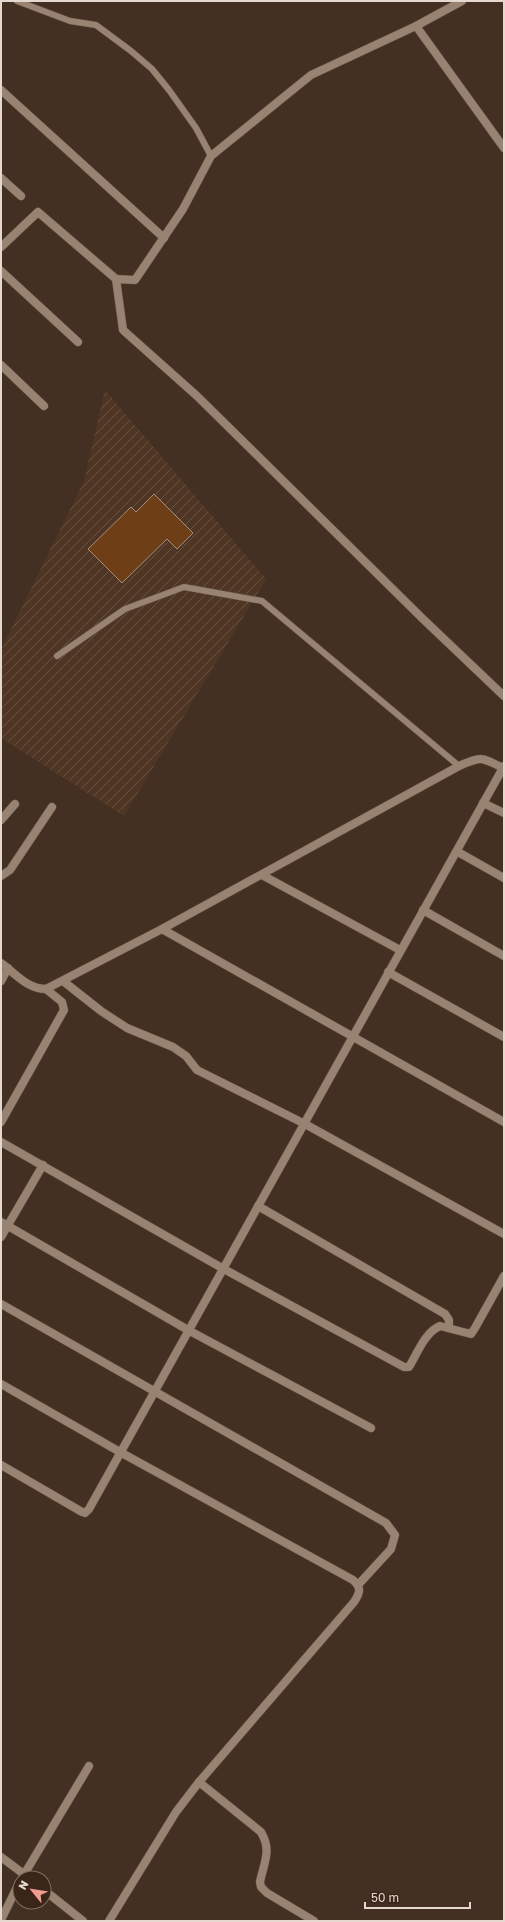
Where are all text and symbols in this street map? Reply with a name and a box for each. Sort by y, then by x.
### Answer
north arrow [12,1870,52,1910]
text: N [15,1878,31,1892]
scale bar [365,1884,470,1910]
text: 50 m [371,1890,399,1905]

